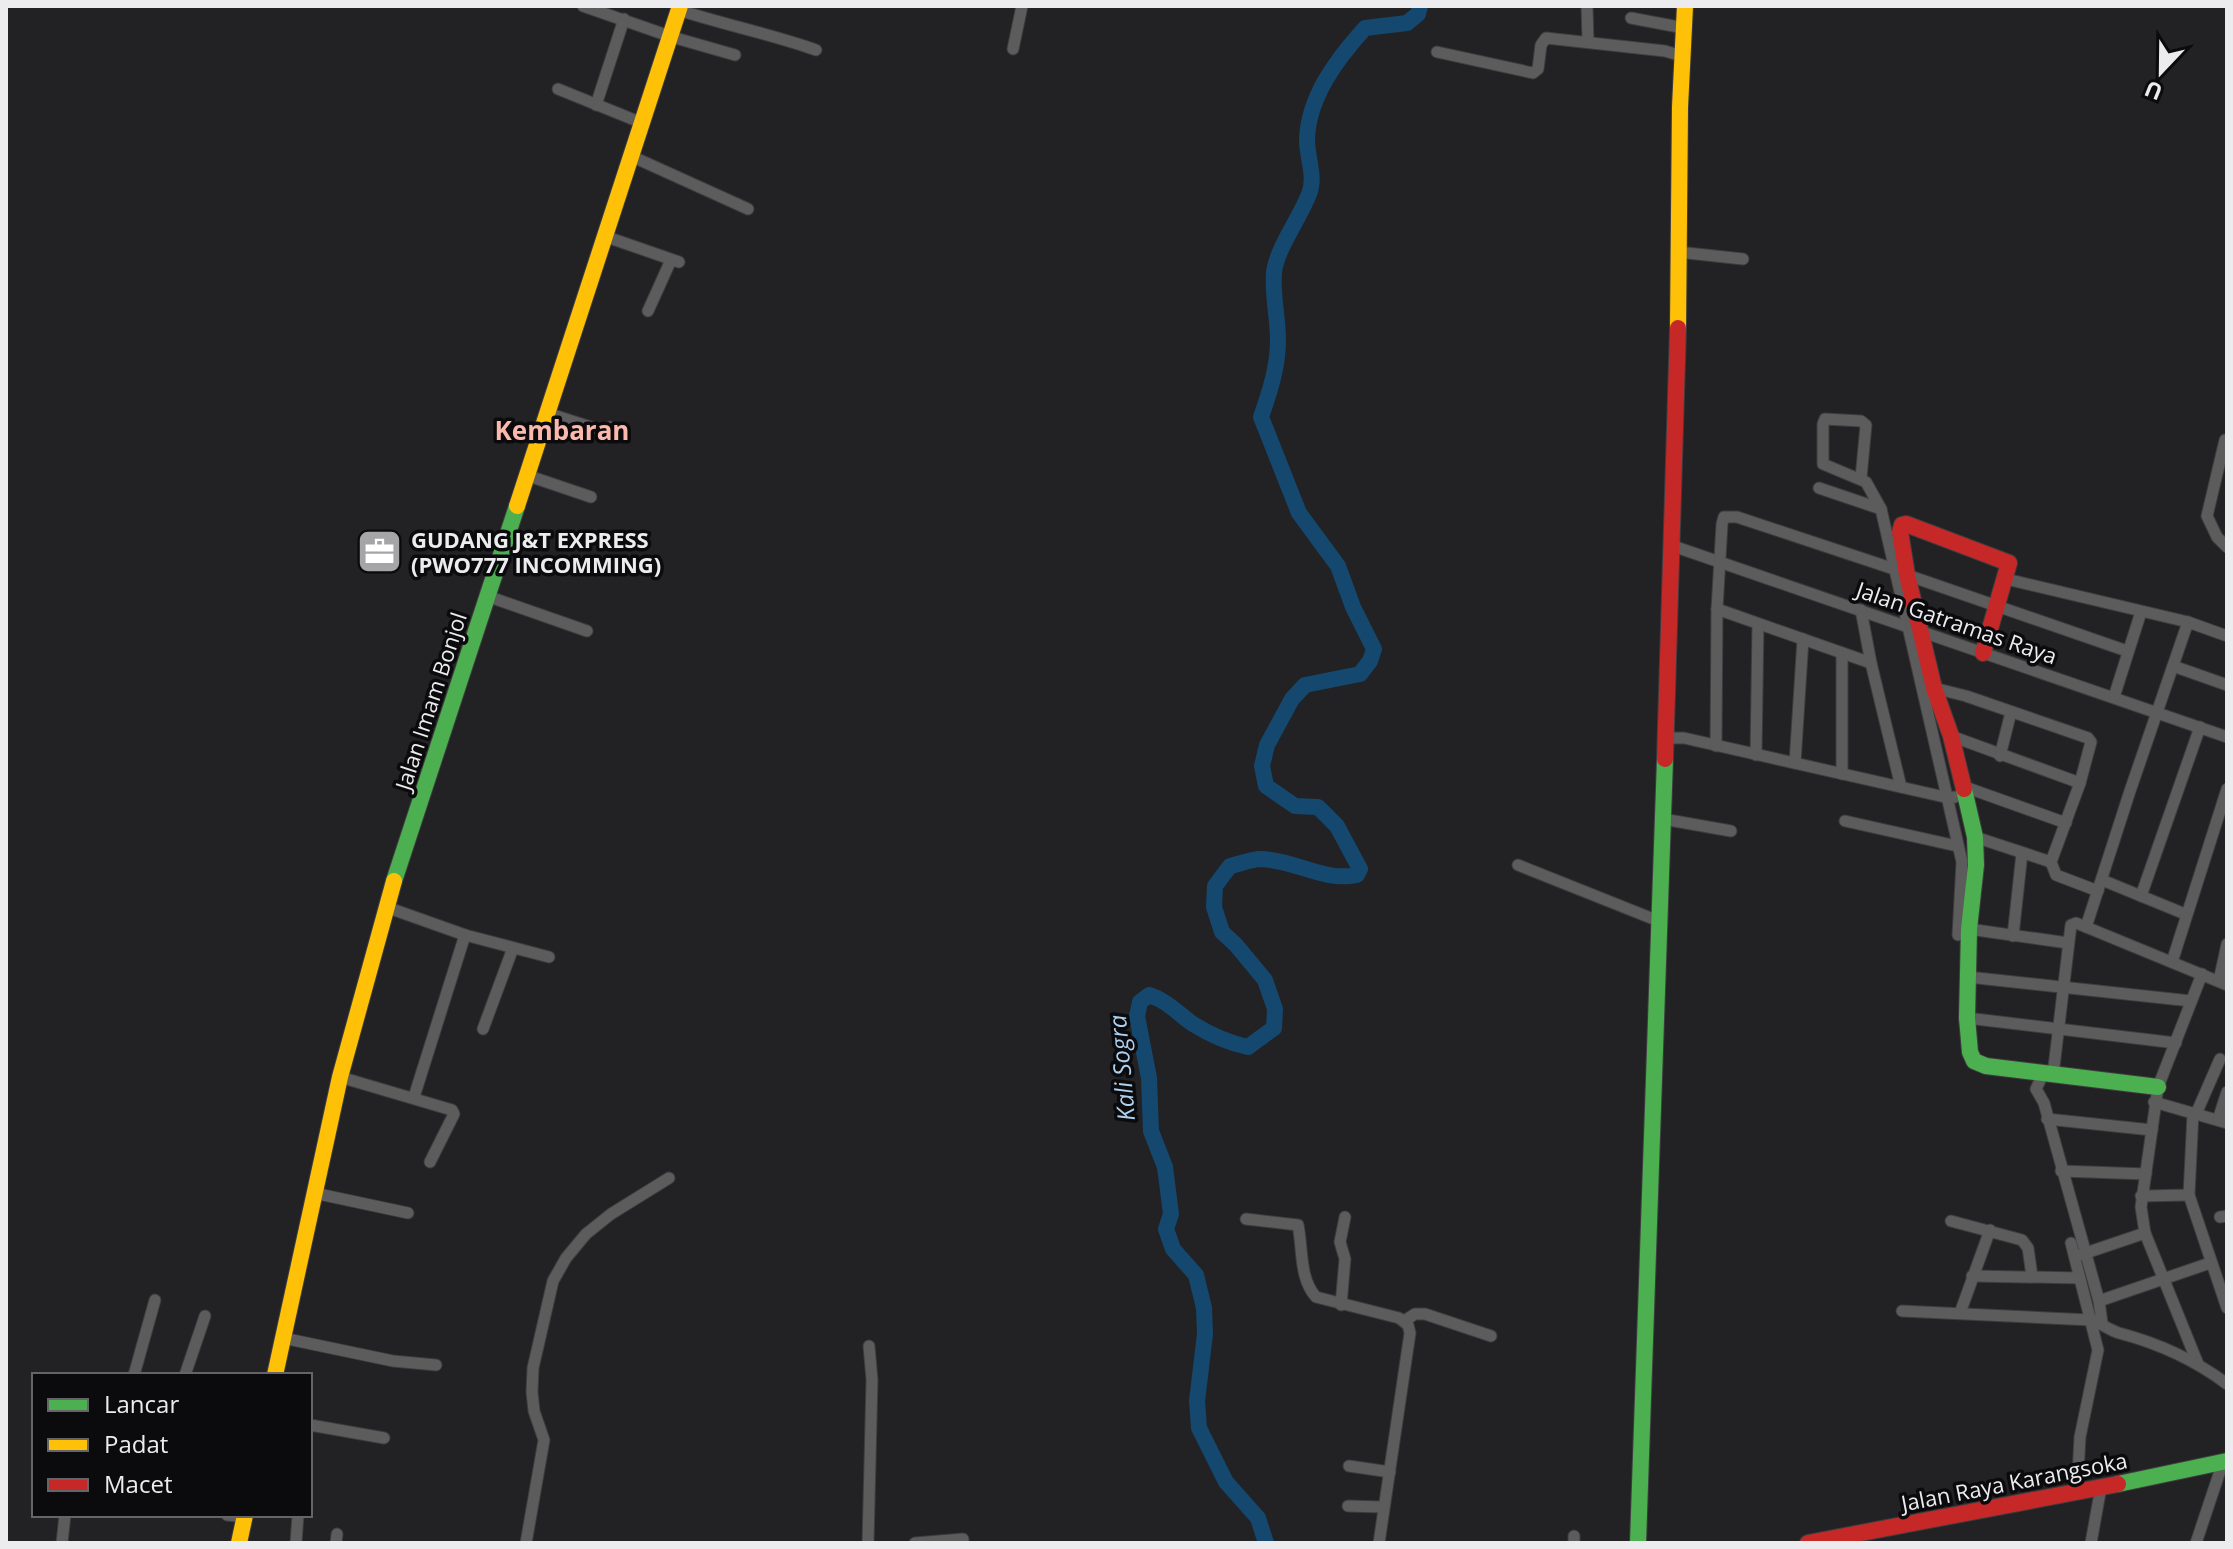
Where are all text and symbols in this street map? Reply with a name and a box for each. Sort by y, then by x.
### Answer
north arrow [2121,32,2201,112]
text: U [2140,74,2166,108]
district label: Kembaran [495,412,629,448]
place label: GUDANG J&T EXPRESS (PWO777 INCOMMING) [411,524,661,579]
office icon: GUDANG J&T EXPRESS (PWO777 INCOMMING) [356,528,404,576]
street label: Jalan Gatramas Raya [1851,573,2061,670]
street label: Jalan Imam Bonjol [386,608,473,796]
water label: Kali Sogra [1100,1013,1142,1122]
legend [32,1373,312,1517]
text: Lancar [104,1387,179,1420]
text: Padat [104,1427,168,1460]
street label: Jalan Raya Karangsoka [1896,1444,2130,1518]
text: Macet [104,1467,172,1500]

